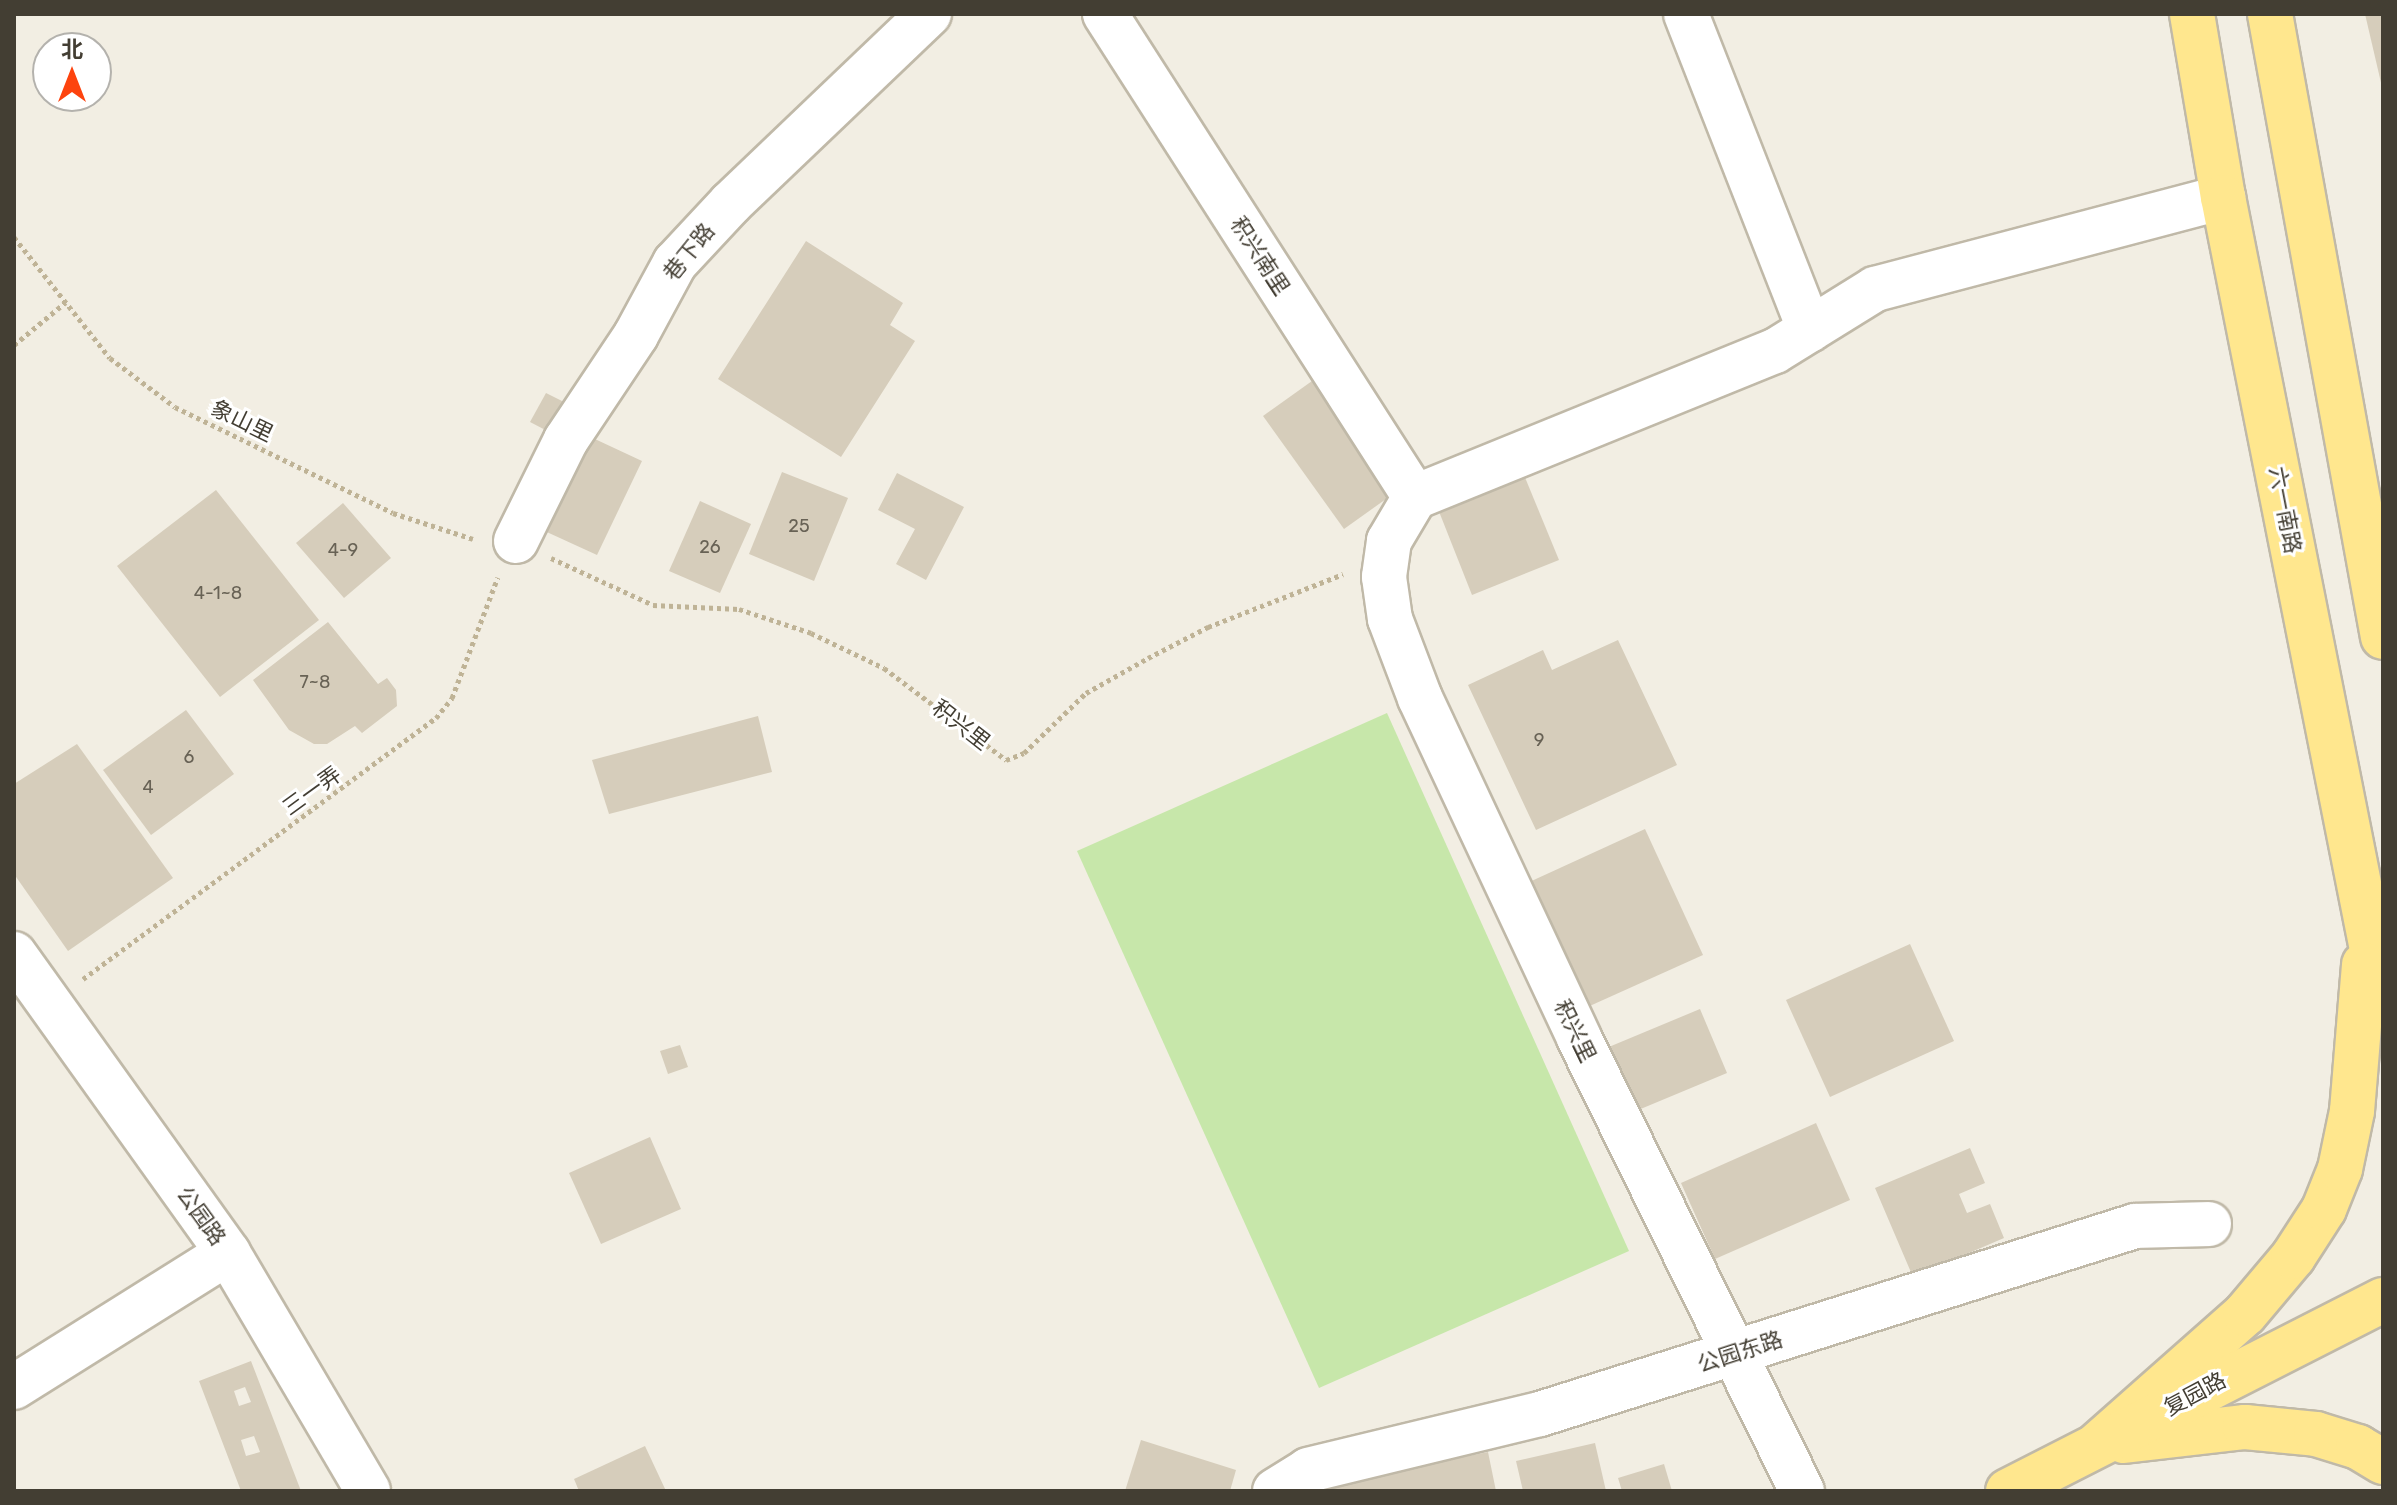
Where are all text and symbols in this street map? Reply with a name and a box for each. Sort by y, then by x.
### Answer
north arrow [32,32,112,112]
text: 北 [61,36,83,63]
street label: 积兴南里 [1225,212,1295,300]
street label: 巷下路 [658,218,720,286]
street label: 象山里 [207,395,277,447]
street label: 六一南路 [2264,464,2306,556]
house number: 25 [788,515,810,537]
house number: 26 [699,536,721,558]
house number: 4-9 [328,539,358,561]
house number: 4-1~8 [194,582,242,604]
house number: 7~8 [300,671,330,693]
street label: 积兴里 [927,694,995,756]
house number: 9 [1534,729,1544,751]
house number: 6 [184,746,194,768]
street label: 三一弄 [278,761,346,821]
house number: 4 [142,776,154,798]
street label: 积兴里 [1549,996,1601,1066]
street label: 公园路 [171,1182,231,1250]
street label: 公园东路 [1694,1326,1786,1378]
street label: 复园路 [2160,1367,2230,1421]

